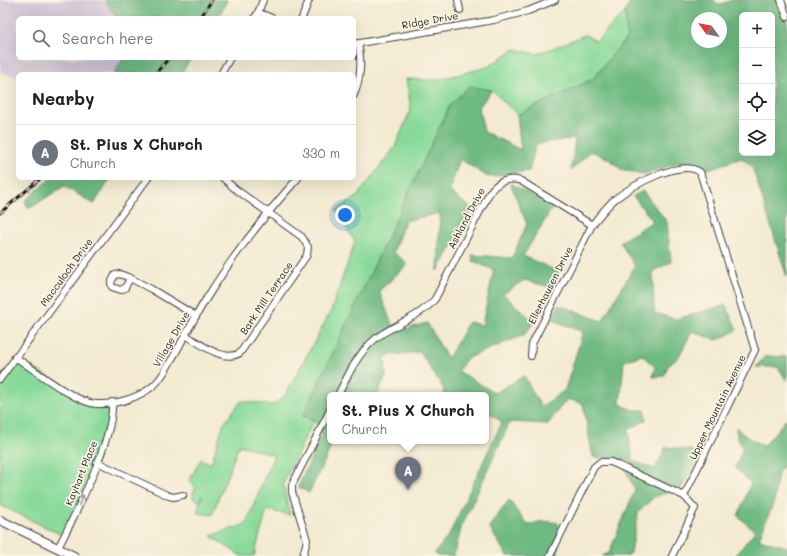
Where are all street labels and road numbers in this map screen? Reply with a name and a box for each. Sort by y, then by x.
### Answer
street label: Ridge Drive [401,8,459,32]
street label: Ashland Drive [444,185,488,251]
street label: Macculoch Drive [37,235,95,309]
street label: Ellerhausen Drive [524,244,576,326]
street label: Bark Mill Terrace [236,259,296,337]
street label: Village Drive [149,308,193,370]
street label: Upper Mountain Avenue [685,352,749,462]
street label: Kayhart Place [62,438,100,508]

